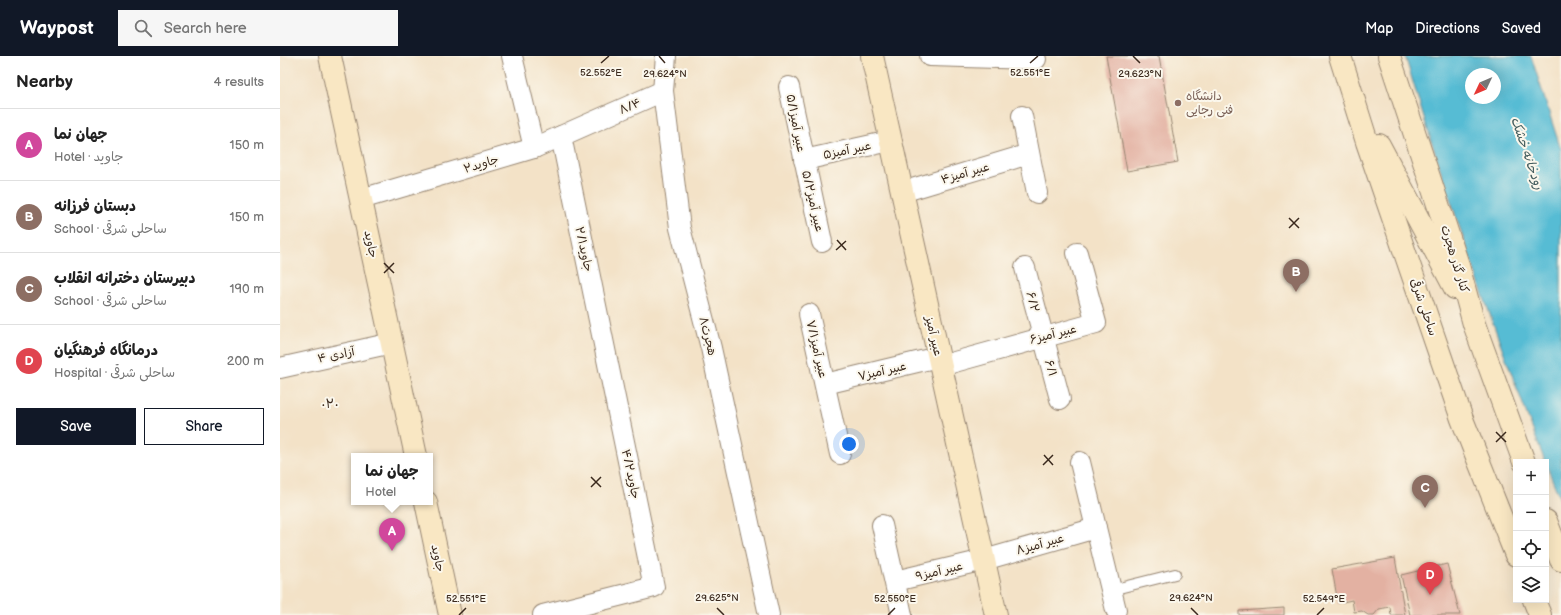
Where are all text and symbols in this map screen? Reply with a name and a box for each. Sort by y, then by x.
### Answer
search box [118,10,398,46]
text: Waypost [20,17,94,40]
icon: search [132,17,154,39]
text: Search here [164,19,247,38]
text: Map [1365,20,1393,37]
text: Directions [1415,20,1480,37]
text: Saved [1502,20,1541,37]
text: 52.552°E [580,67,622,79]
text: 52.551°E [1010,67,1050,79]
text: 29.624°N [643,68,687,80]
text: 29.623°N [1118,68,1162,80]
north arrow [1465,68,1501,104]
text: Nearby [16,72,73,92]
text: 4 results [214,74,264,90]
place label: دانشگاه فنی رجایی [1186,89,1233,118]
street label: ۵/۱عبیر آمیز [783,93,808,153]
street label: ۸/۴ [617,95,644,118]
marker: دانشگاه فنی رجایی [1173,98,1183,108]
water label: رودخانه خشک [1507,115,1547,192]
text: جهان نما [54,125,107,144]
text: A [25,137,33,153]
text: 150 m [230,137,264,153]
street label: ۵عبیر آمیز [822,138,873,163]
text: Hotel · جاوید [54,149,124,165]
street label: ۲جاوید [462,152,501,177]
street label: ۴عبیر آمیز [939,159,991,188]
street label: ۵/۲عبیر آمیز [798,169,827,233]
text: دبستان فرزانه [54,197,136,216]
text: B [24,209,34,225]
text: 150 m [230,209,264,225]
text: School · ساحلی شرقی [54,221,167,237]
street label: کنار گذر هجرت [1437,223,1472,295]
street label: ۲/۱جاوید [571,225,596,273]
street label: جاوید [360,229,381,259]
pin: B [1283,259,1309,292]
text: دبیرستان دخترانه انقلاب [54,269,195,288]
street label: ساحلی شرقی [1407,276,1440,338]
text: C [24,281,34,297]
text: 190 m [230,281,264,297]
street label: ۶/۲ [1023,290,1042,314]
text: School · ساحلی شرقی [54,293,167,309]
street label: عبیر آمیز [921,314,945,358]
street label: هجرت۸ [695,315,720,357]
street label: ۷/۱عبیر آمیز [803,319,830,379]
street label: ۶عبیر آمیز [1028,321,1078,348]
text: درمانگاه فرهنگیان [54,341,158,360]
street label: ۴ آزادی [316,344,357,367]
text: D [24,353,34,369]
text: 200 m [227,353,264,369]
street label: ۶/۱ [1041,358,1060,378]
street label: ۷عبیر آمیز [857,359,908,384]
text: Hospital · ساحلی شرقی [54,365,175,381]
district label: ۰۲۰ [321,396,339,412]
button: Save [16,408,136,445]
button: Share [144,408,264,445]
your location [839,434,859,454]
street label: ۴/۲جاوید [618,448,643,500]
popup [351,453,433,505]
map controls [1513,459,1549,603]
button: + [1513,459,1549,495]
text: جهان نما [365,462,419,481]
pin: C [1412,475,1438,508]
text: Hotel [365,484,396,500]
button: − [1513,495,1549,531]
pin: A [379,518,405,551]
street label: ۸عبیر آمیز [1015,531,1066,558]
button: locate [1513,531,1549,567]
street label: جاوید [427,543,448,573]
street label: عبیر آمیز۹ [914,558,964,585]
pin: D [1417,562,1443,595]
button: layers [1513,567,1549,603]
text: 29.625°N [695,592,739,604]
text: 29.624°N [1169,592,1213,604]
text: 52.551°E [446,593,486,605]
text: 52.550°E [874,593,916,605]
text: 52.549°E [1303,593,1346,605]

